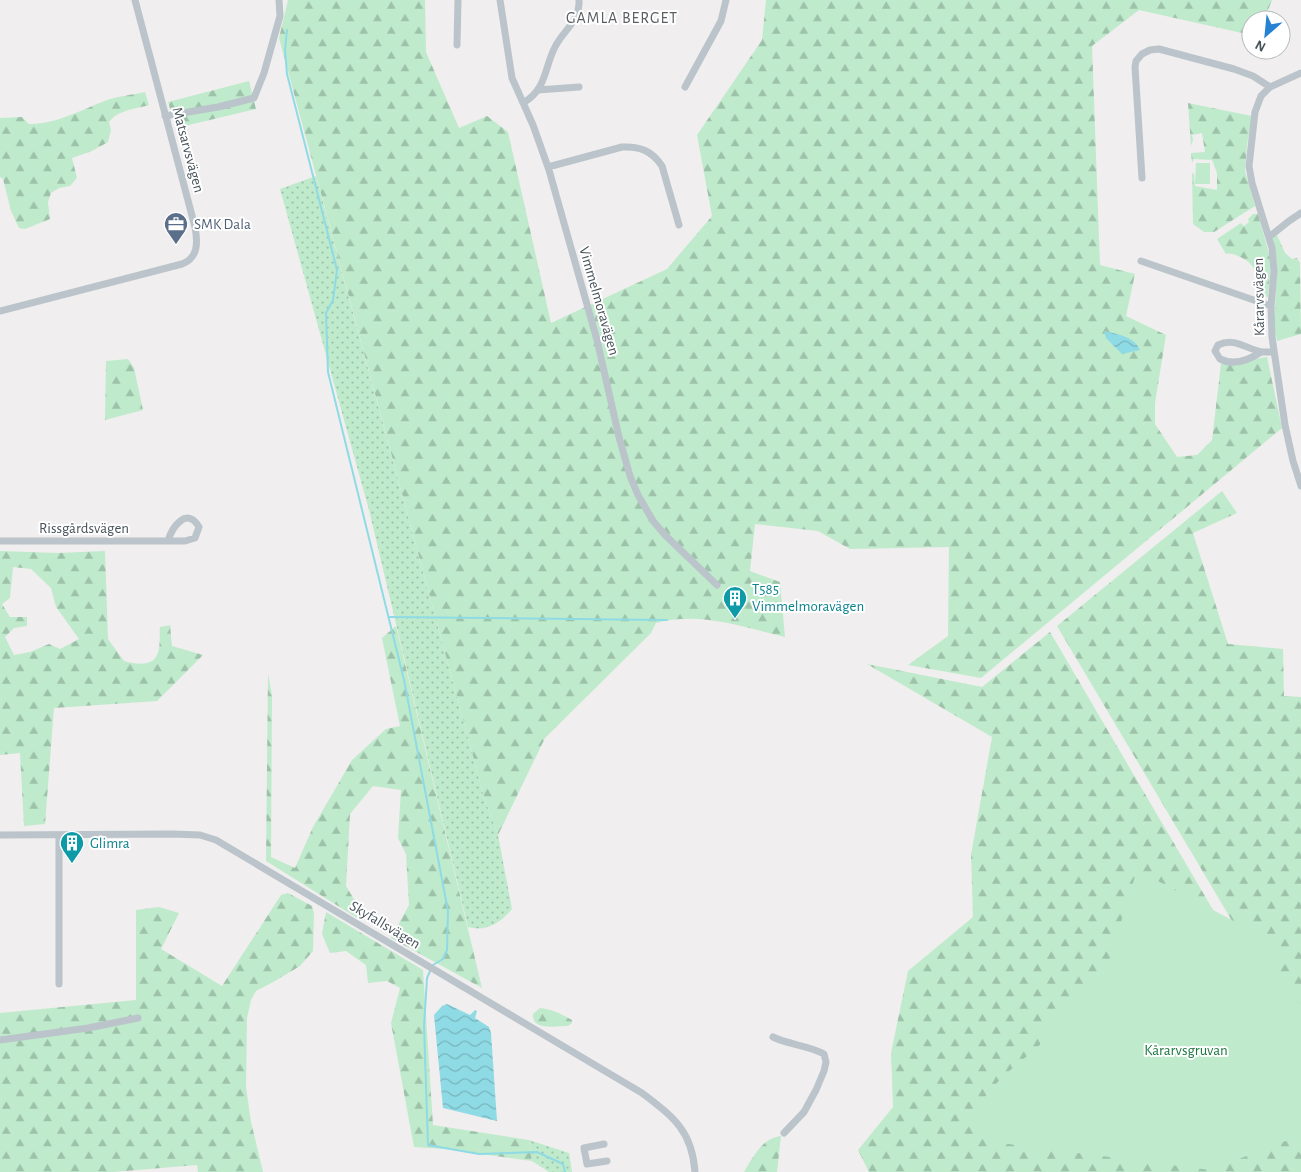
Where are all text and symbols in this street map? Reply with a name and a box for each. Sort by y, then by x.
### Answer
district label: GAMLA BERGET [566,10,678,26]
north arrow [1241,10,1291,60]
text: N [1253,37,1268,54]
street label: Matsarvsvägen [169,106,207,194]
office icon: SMK Dala [163,211,189,245]
place label: SMK Dala [194,217,251,232]
street label: Vimmelmoravägen [576,245,622,357]
street label: Kårarvsvägen [1251,258,1267,336]
street label: Rissgårdsvägen [39,521,129,536]
place label: T585 Vimmelmoravägen [752,582,864,614]
building icon: T585 Vimmelmoravägen [722,585,748,619]
building icon: Glimra [59,830,85,864]
place label: Glimra [90,836,130,851]
street label: Skyfallsvägen [347,898,423,952]
park label: Kårarvsgruvan [1144,1043,1228,1058]

